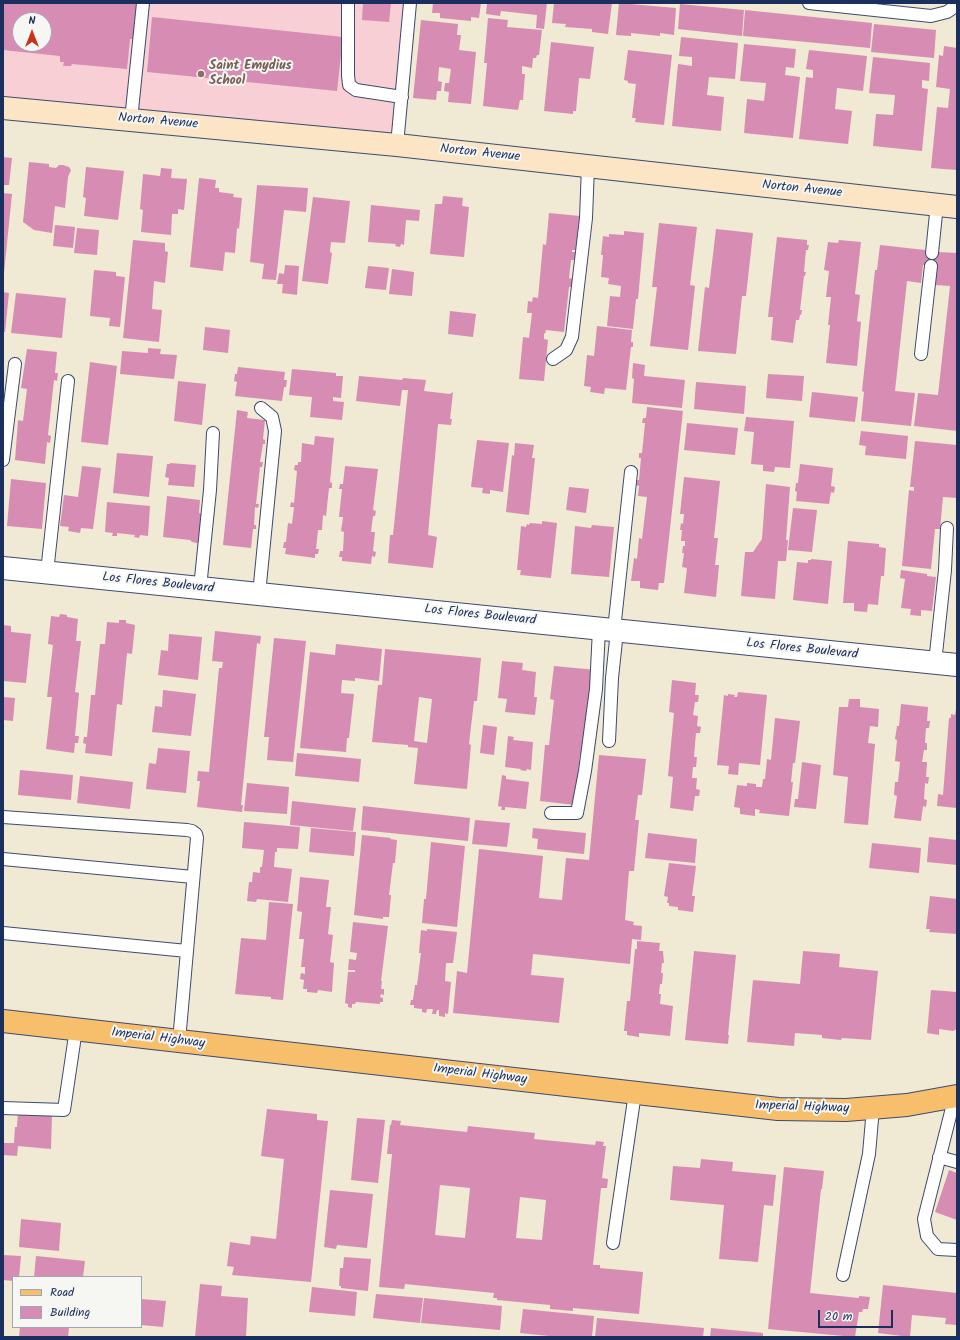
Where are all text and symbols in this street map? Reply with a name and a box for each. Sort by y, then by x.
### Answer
north arrow [12,12,52,52]
text: N [29,12,35,30]
place label: Saint Emydius School [209,59,292,90]
marker: Saint Emydius School [196,69,206,79]
street label: Norton Avenue [117,111,199,133]
street label: Norton Avenue [439,142,521,166]
street label: Norton Avenue [761,178,843,202]
street label: Los Flores Boulevard [101,570,215,598]
street label: Los Flores Boulevard [423,602,537,630]
street label: Los Flores Boulevard [745,636,859,664]
street label: Imperial Highway [110,1026,206,1052]
street label: Imperial Highway [432,1062,528,1088]
street label: Imperial Highway [755,1099,849,1117]
legend [12,1276,142,1328]
text: Road [50,1283,74,1302]
scale bar [820,1302,895,1328]
text: Building [50,1303,90,1322]
text: 20 m [825,1307,852,1326]

